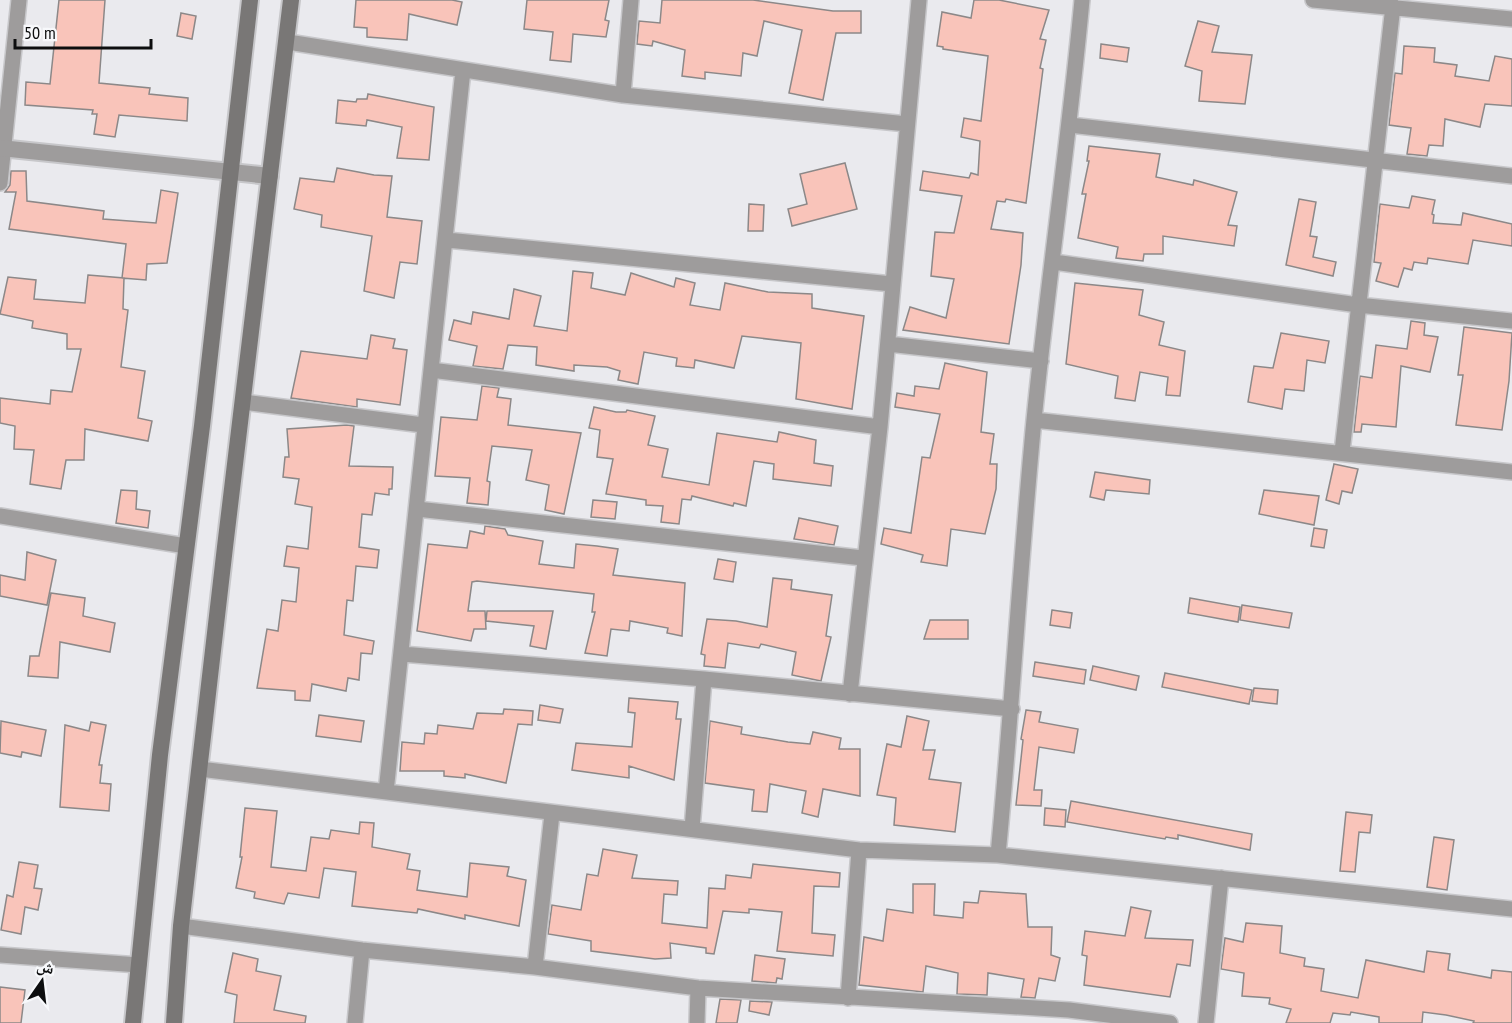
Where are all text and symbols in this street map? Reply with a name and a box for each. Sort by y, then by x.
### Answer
scale bar [15,12,152,50]
text: 50 m [24,21,56,44]
north arrow [12,951,72,1011]
text: ش [35,955,56,978]

